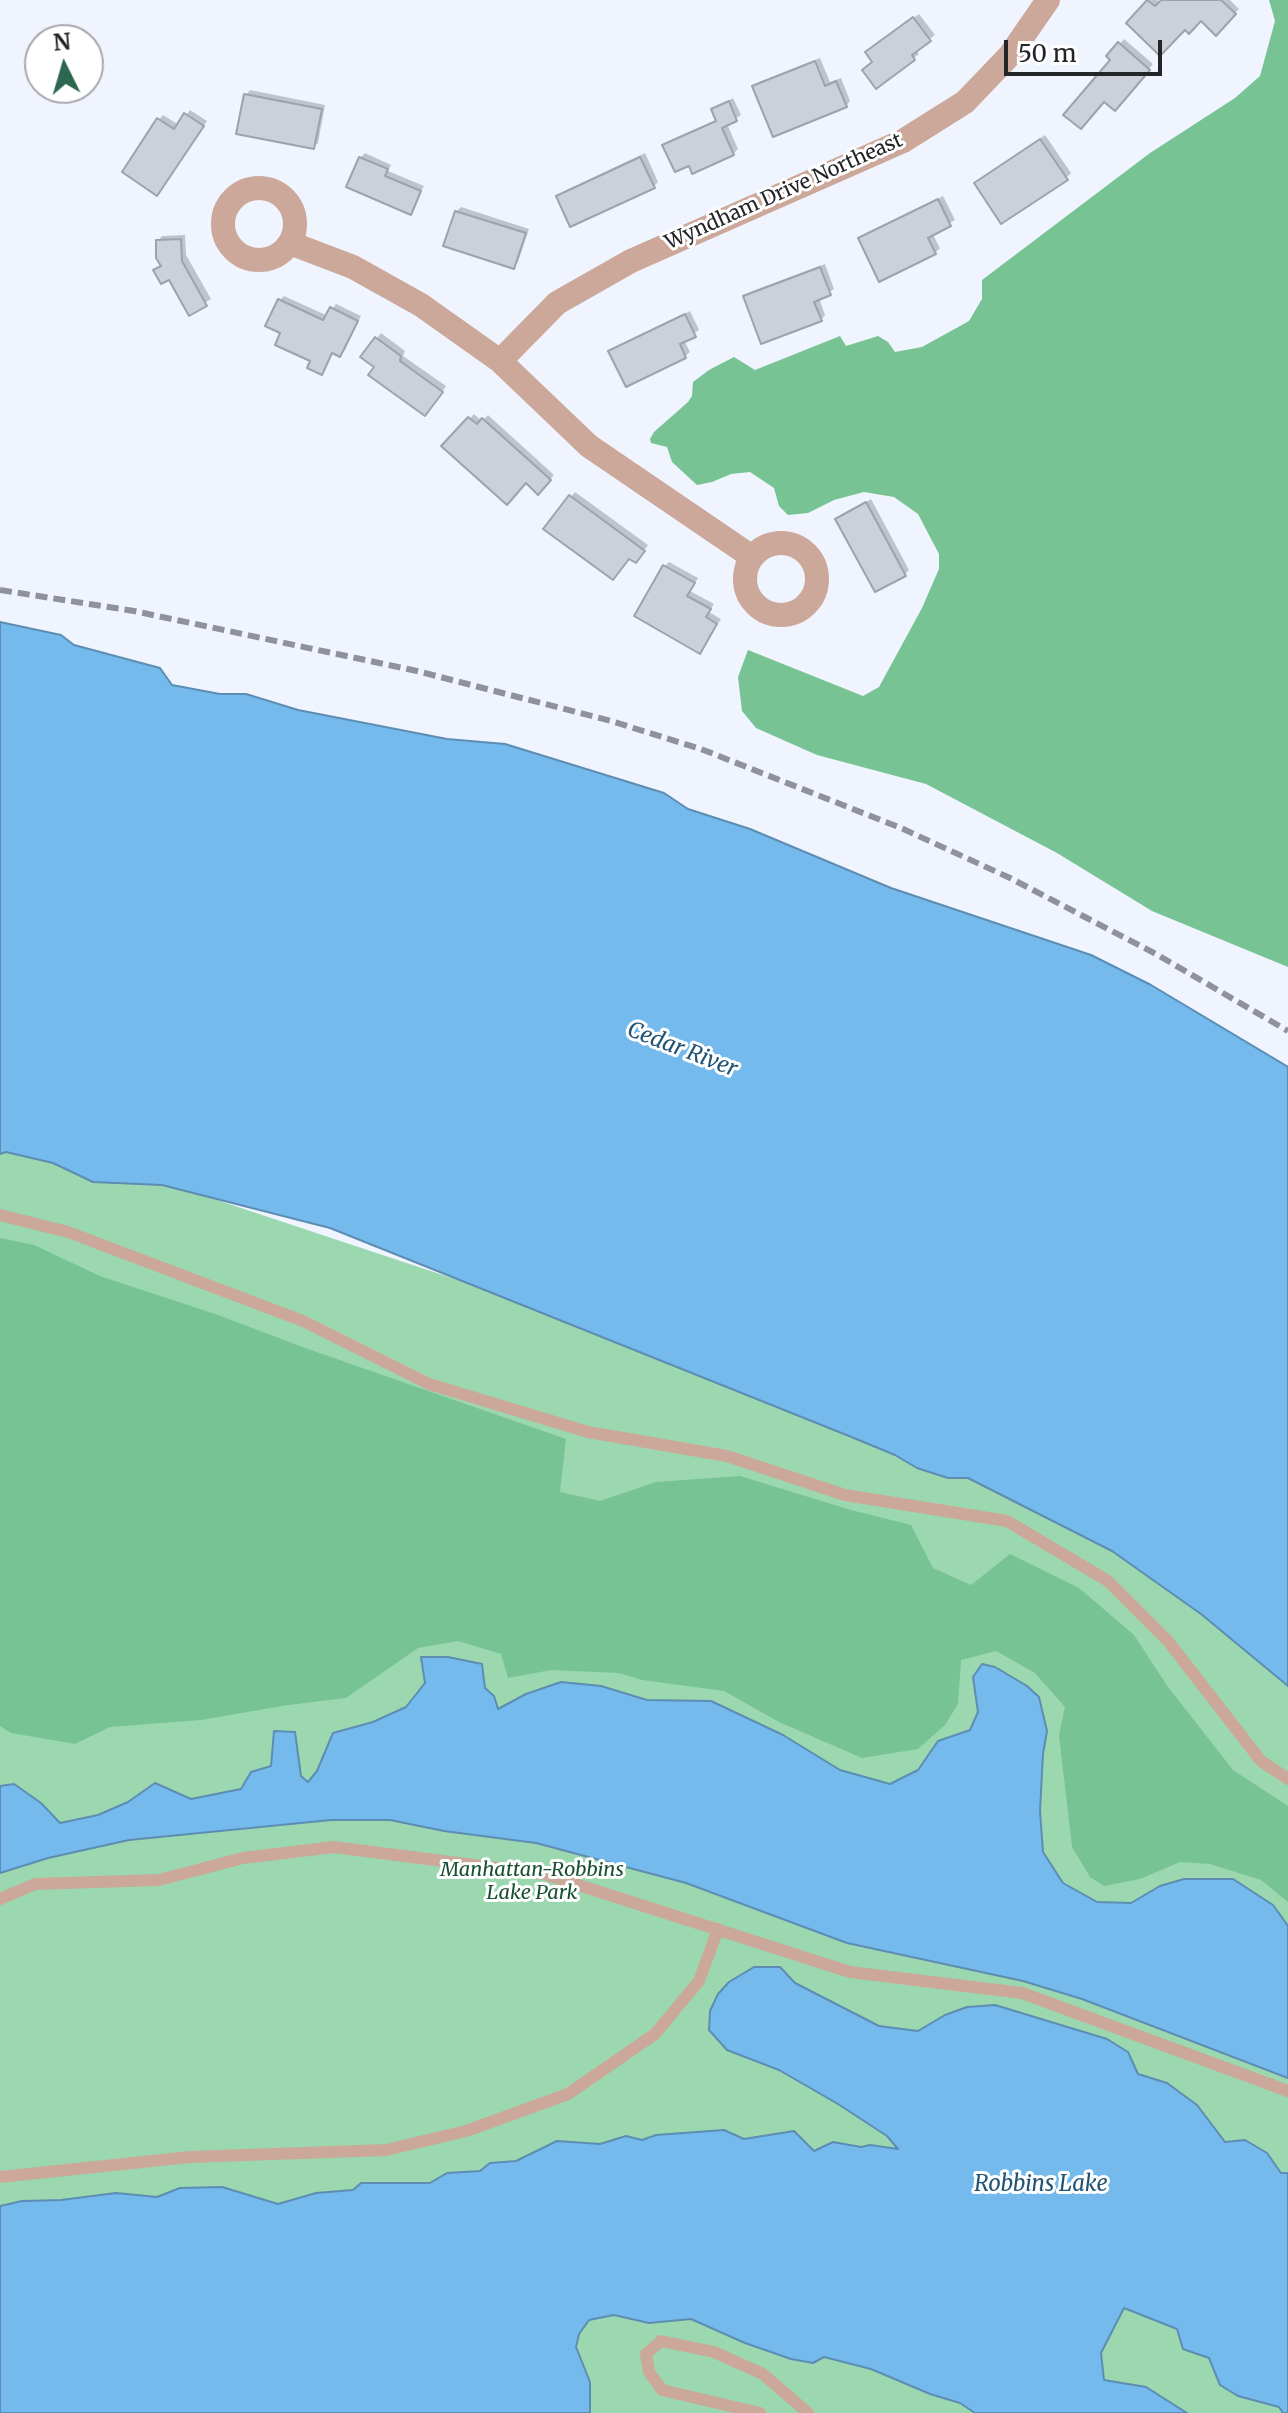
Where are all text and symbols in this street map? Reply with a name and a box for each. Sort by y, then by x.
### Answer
north arrow [24,24,104,104]
scale bar [1008,24,1166,74]
text: N [52,27,72,57]
text: 50 m [1018,38,1077,69]
street label: Wyndham Drive Northeast [662,129,906,255]
water label: Cedar River [623,1017,741,1083]
park label: Manhattan-Robbins Lake Park [440,1858,624,1905]
water label: Robbins Lake [974,2172,1108,2198]

